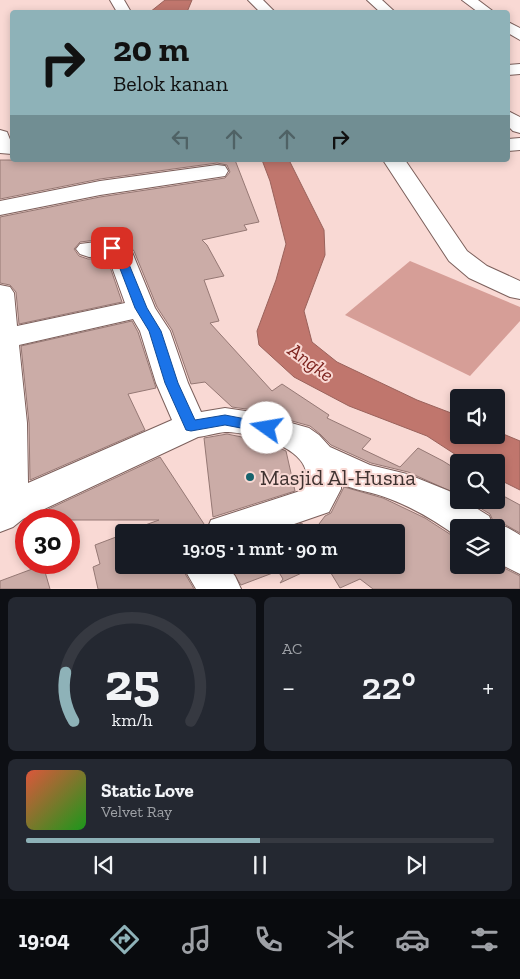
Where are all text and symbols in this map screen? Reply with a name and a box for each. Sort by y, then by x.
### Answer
text: 20 m [113,28,189,70]
icon: right [30,30,95,95]
text: Belok kanan [113,70,228,97]
icon: left [167,125,195,153]
icon: ahead [220,125,248,153]
icon: ahead [273,125,301,153]
icon: right [326,125,354,153]
pin [91,227,133,269]
icon: arrive [98,234,126,262]
water label: Angke [283,337,339,387]
map controls [450,389,505,574]
button: sound [450,389,505,444]
position arrow [240,401,292,453]
button: search [450,454,505,509]
place label: Masjid Al-Husna [260,464,416,491]
marker: Masjid Al-Husna [244,471,256,483]
speed limit sign: 30 [15,509,80,574]
button: layers [450,519,505,574]
text: 19:05 · 1 mnt · 90 m [183,537,337,560]
text: AC [282,639,302,658]
text: 25 [104,651,160,713]
text: 22° [361,663,416,709]
text: − [282,671,295,704]
text: + [482,671,494,704]
text: km/h [112,709,152,731]
text: Static Love [101,779,194,802]
text: Velvet Ray [101,802,172,821]
icon: previous [90,851,118,879]
icon: pause [246,851,274,879]
icon: next [402,851,430,879]
icon: directions [107,922,142,957]
icon: music [179,922,214,957]
icon: phone [251,922,286,957]
icon: climate [323,922,358,957]
icon: car [395,922,430,957]
icon: filters [467,922,502,957]
text: 19:04 [18,926,70,953]

